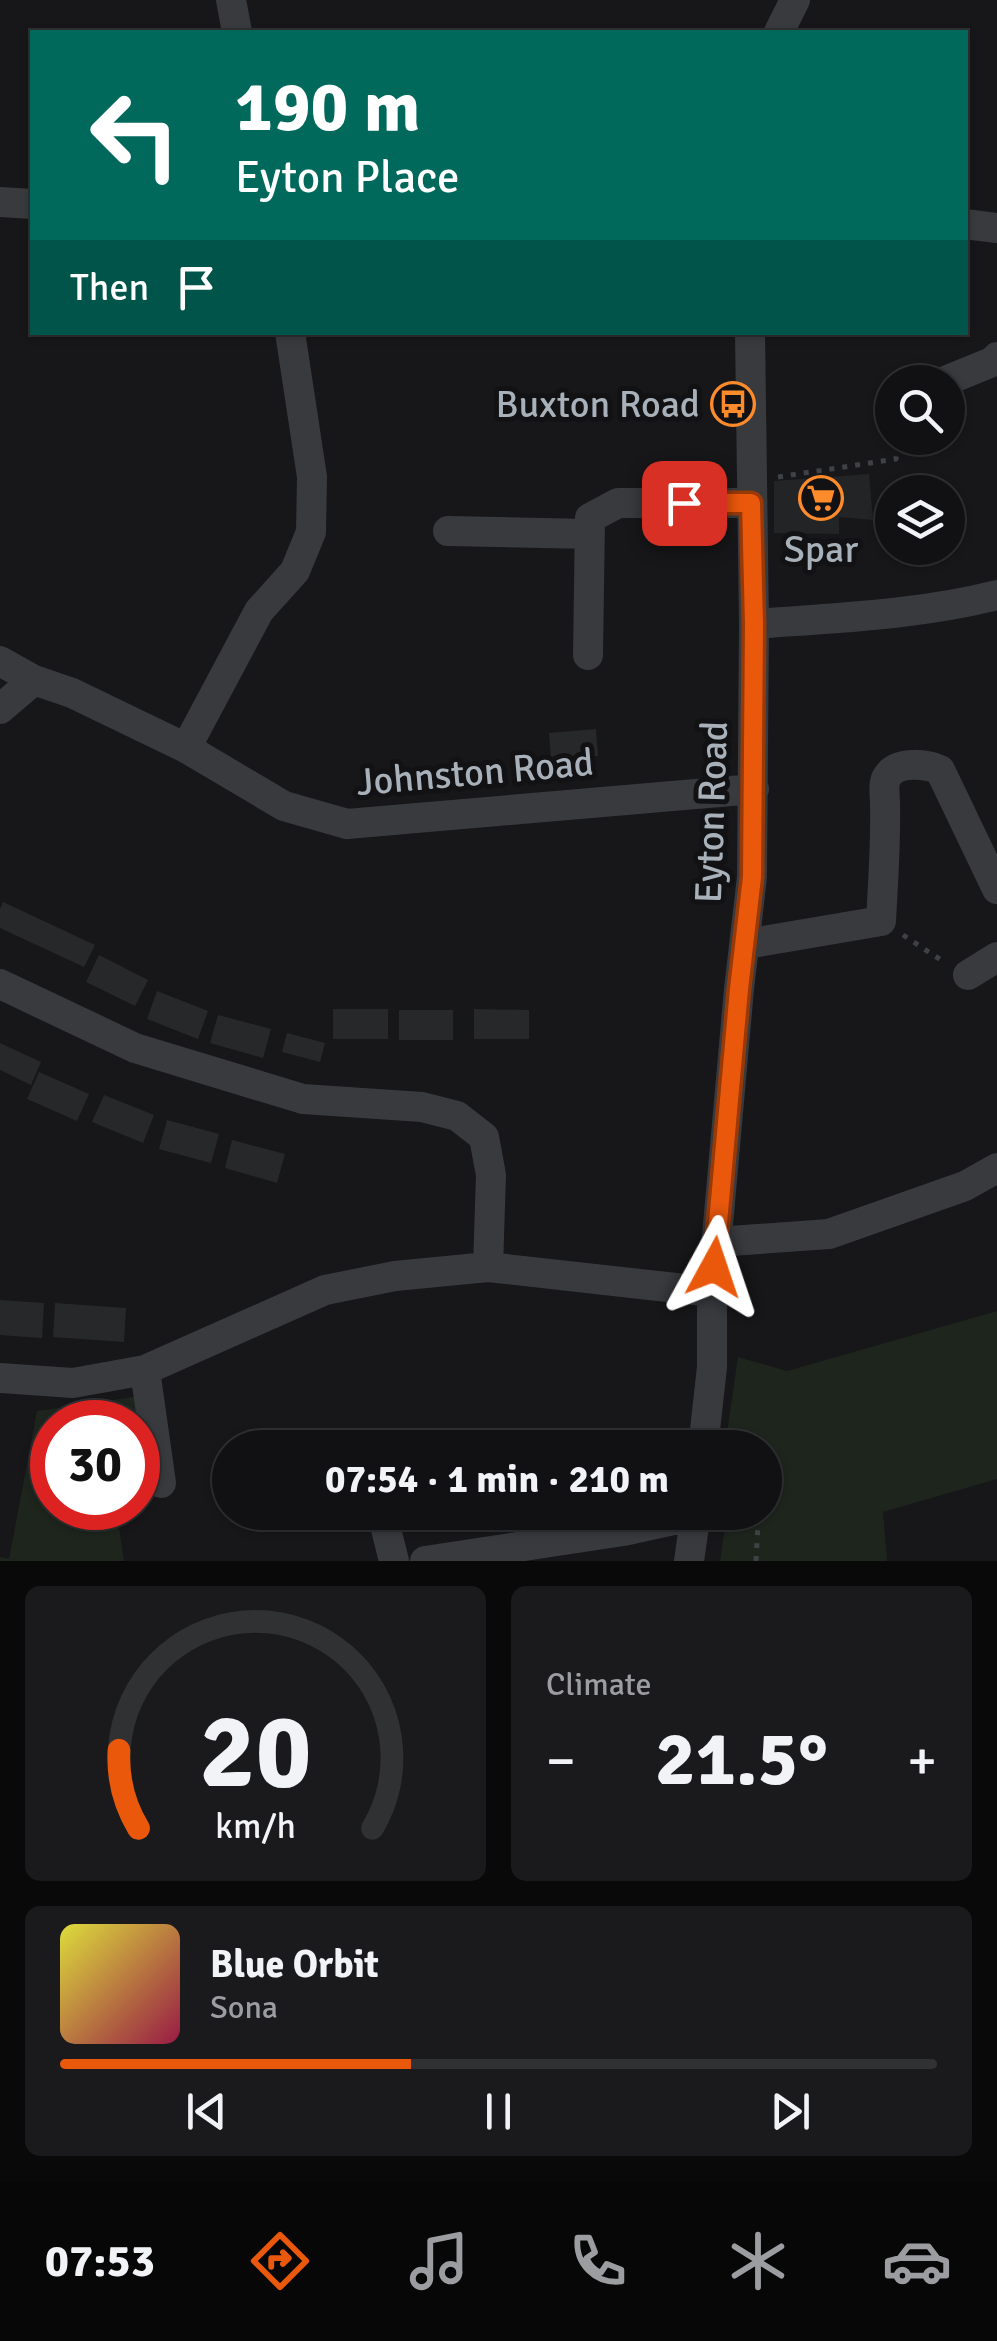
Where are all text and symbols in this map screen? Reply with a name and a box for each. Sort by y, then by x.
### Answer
text: 190 m [235,64,420,150]
icon: left [70,70,200,200]
text: Eyton Place [235,150,460,205]
icon: arrive [169,260,224,315]
text: Then [70,264,149,311]
map controls [875,365,965,565]
button: search [875,365,965,455]
place label: Buxton Road [496,381,700,428]
bus stop icon: Buxton Road [710,381,756,427]
pin [642,461,727,546]
supermarket icon: Spar [798,475,844,521]
button: layers [875,475,965,565]
icon: arrive [657,476,712,531]
place label: Spar [784,526,858,573]
street label: Eyton Road [685,720,738,904]
street label: Johnston Road [354,739,596,806]
position arrow [662,1215,766,1319]
speed limit sign: 30 [30,1400,160,1530]
text: 07:54 · 1 min · 210 m [325,1456,669,1503]
text: Climate [546,1665,652,1704]
text: 20 [199,1688,312,1816]
text: 21.5° [655,1713,828,1806]
text: − [546,1727,576,1795]
text: + [907,1727,937,1795]
text: km/h [215,1804,296,1848]
text: Blue Orbit [210,1941,379,1988]
text: Sona [210,1988,278,2027]
icon: previous [179,2084,234,2139]
icon: pause [471,2084,526,2139]
icon: next [763,2084,818,2139]
icon: directions [245,2226,315,2296]
icon: music [404,2226,474,2296]
icon: phone [563,2226,633,2296]
icon: climate [723,2226,793,2296]
icon: car [882,2226,952,2296]
text: 07:53 [45,2234,155,2289]

